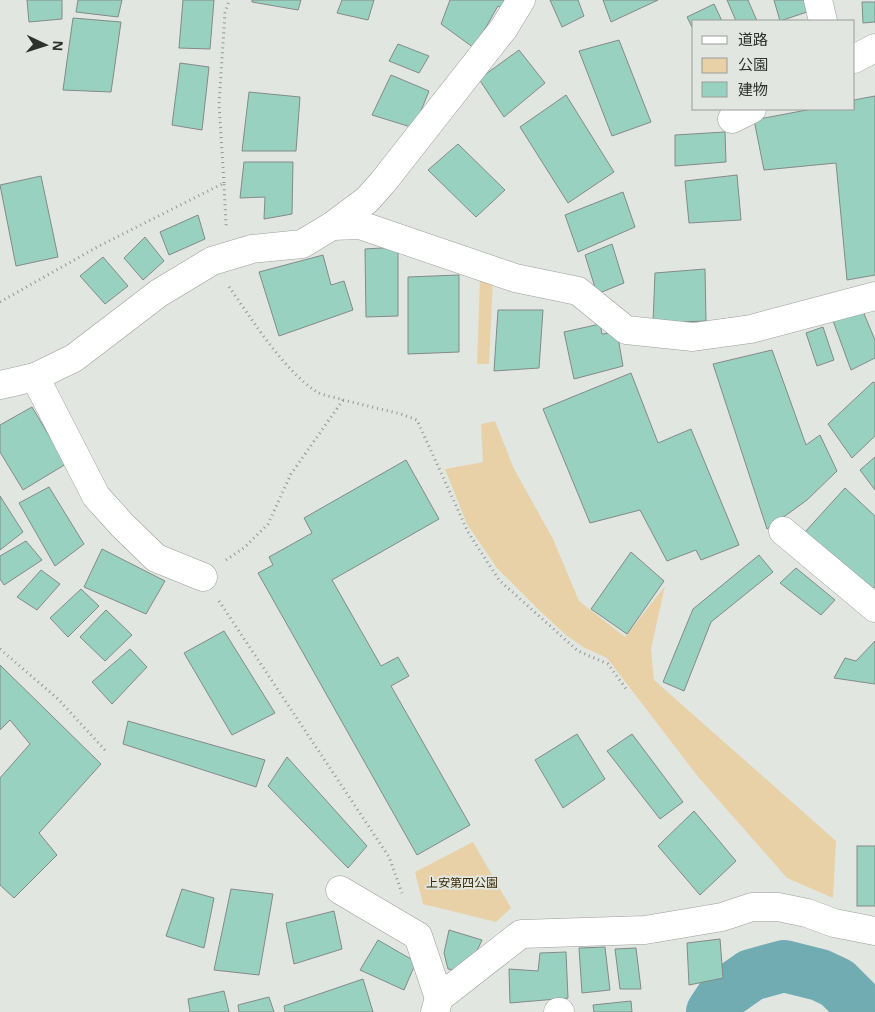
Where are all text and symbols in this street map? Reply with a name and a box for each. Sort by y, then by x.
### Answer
north arrow [20,20,70,70]
legend [692,20,855,110]
text: 道路 [738,31,768,48]
text: N [50,40,66,52]
text: 公園 [738,56,768,73]
text: 建物 [738,81,768,98]
park label: 上安第四公園 [426,876,498,890]

